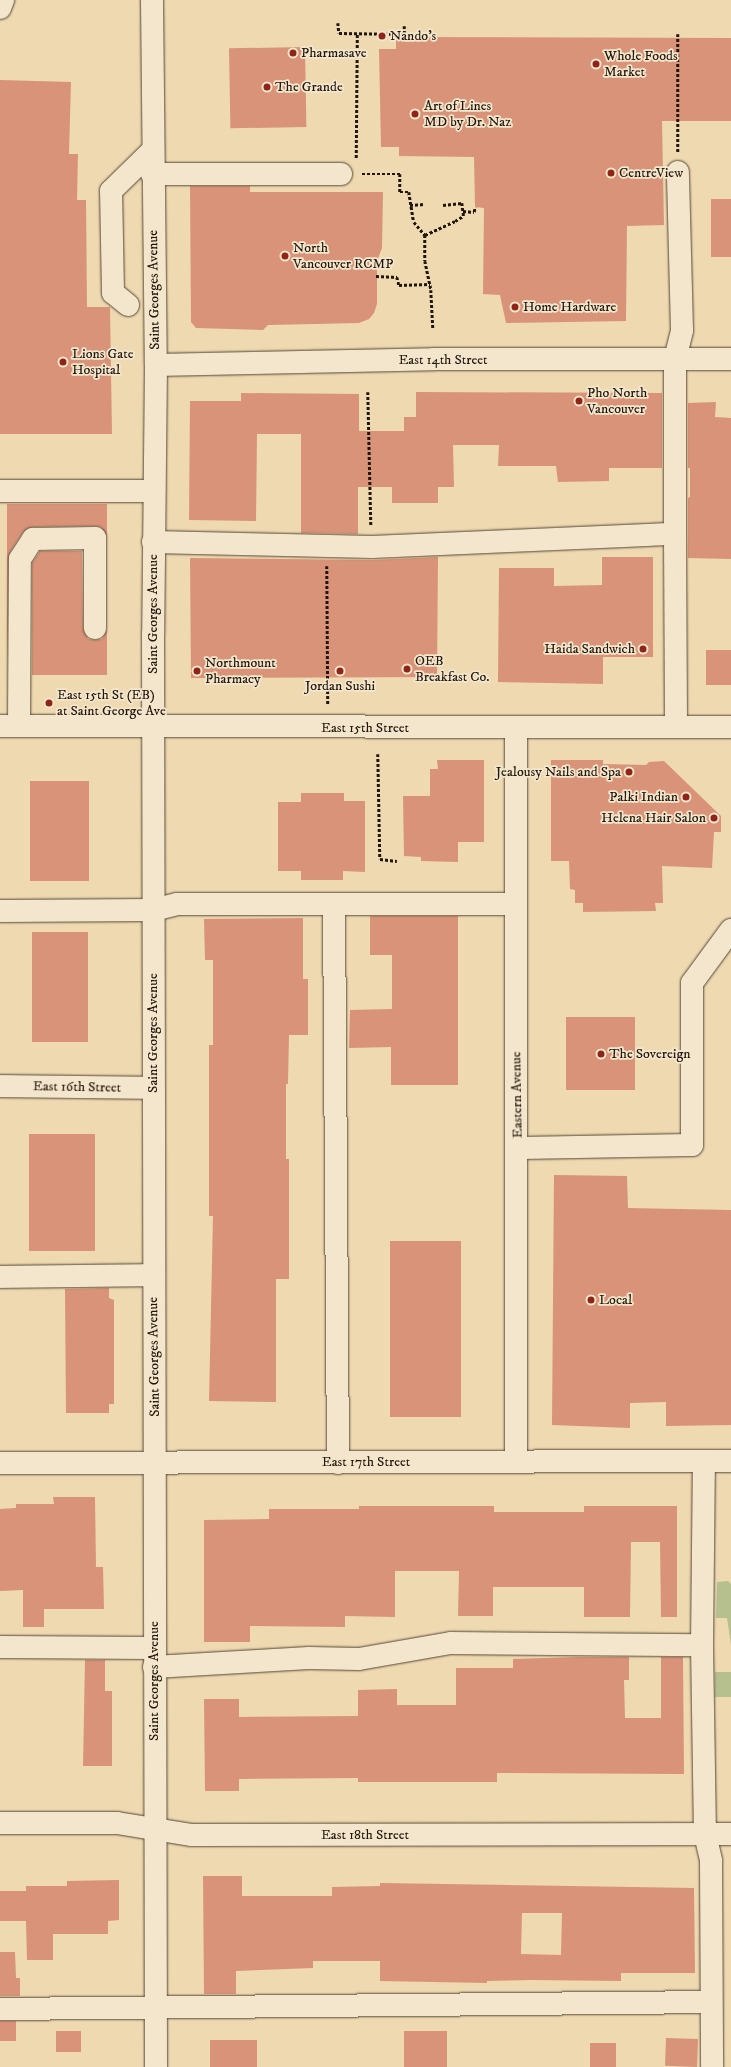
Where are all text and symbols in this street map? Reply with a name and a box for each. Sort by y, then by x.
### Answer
place label: Nando's [390,28,436,44]
marker: Nando's [377,31,387,41]
place label: Pharmasave [301,45,367,61]
marker: Pharmasave [288,48,298,58]
place label: Whole Foods Market [604,48,678,80]
marker: Whole Foods Market [591,59,601,69]
place label: The Grande [275,79,343,95]
marker: The Grande [262,82,272,92]
place label: Art of Lines MD by Dr. Naz [424,98,511,130]
marker: Art of Lines MD by Dr. Naz [409,108,421,120]
place label: CentreView [619,165,683,181]
marker: CentreView [606,168,616,178]
street label: Saint Georges Avenue [145,230,163,350]
place label: North Vancouver RCMP [293,240,393,272]
marker: North Vancouver RCMP [280,251,290,261]
place label: Home Hardware [523,299,616,315]
marker: Home Hardware [510,302,520,312]
place label: Lions Gate Hospital [72,346,134,378]
street label: East 14th Street [398,352,488,368]
marker: Lions Gate Hospital [57,356,69,368]
place label: Pho North Vancouver [587,385,647,418]
marker: Pho North Vancouver [574,396,584,406]
street label: Saint Georges Avenue [145,554,161,674]
place label: Haida Sandwich [544,641,635,657]
marker: Haida Sandwich [638,644,648,654]
place label: OEB Breakfast Co. [415,653,490,686]
place label: Northmount Pharmacy [205,655,276,688]
marker: OEB Breakfast Co. [402,664,412,674]
marker: Northmount Pharmacy [192,666,202,676]
marker: Jordan Sushi [335,666,345,676]
place label: Jordan Sushi [305,678,375,694]
place label: East 15th St (EB) at Saint George Ave [57,687,166,720]
marker: East 15th St (EB) at Saint George Ave [44,698,54,708]
street label: East 15th Street [321,720,409,736]
place label: Jealousy Nails and Spa [496,764,621,780]
marker: Jealousy Nails and Spa [624,767,634,777]
place label: Palki Indian [609,789,678,805]
marker: Palki Indian [681,792,691,802]
place label: Helena Hair Salon [601,810,706,826]
marker: Helena Hair Salon [709,813,719,823]
street label: Saint Georges Avenue [145,973,161,1093]
place label: The Sovereign [609,1046,691,1062]
marker: The Sovereign [596,1049,606,1059]
street label: Eastern Avenue [508,1052,526,1138]
street label: East 16th Street [33,1078,121,1096]
place label: Local [599,1292,632,1308]
marker: Local [586,1295,596,1305]
street label: Saint Georges Avenue [145,1297,163,1417]
street label: East 17th Street [322,1454,410,1470]
street label: Saint Georges Avenue [146,1621,162,1741]
street label: East 18th Street [321,1827,409,1843]

